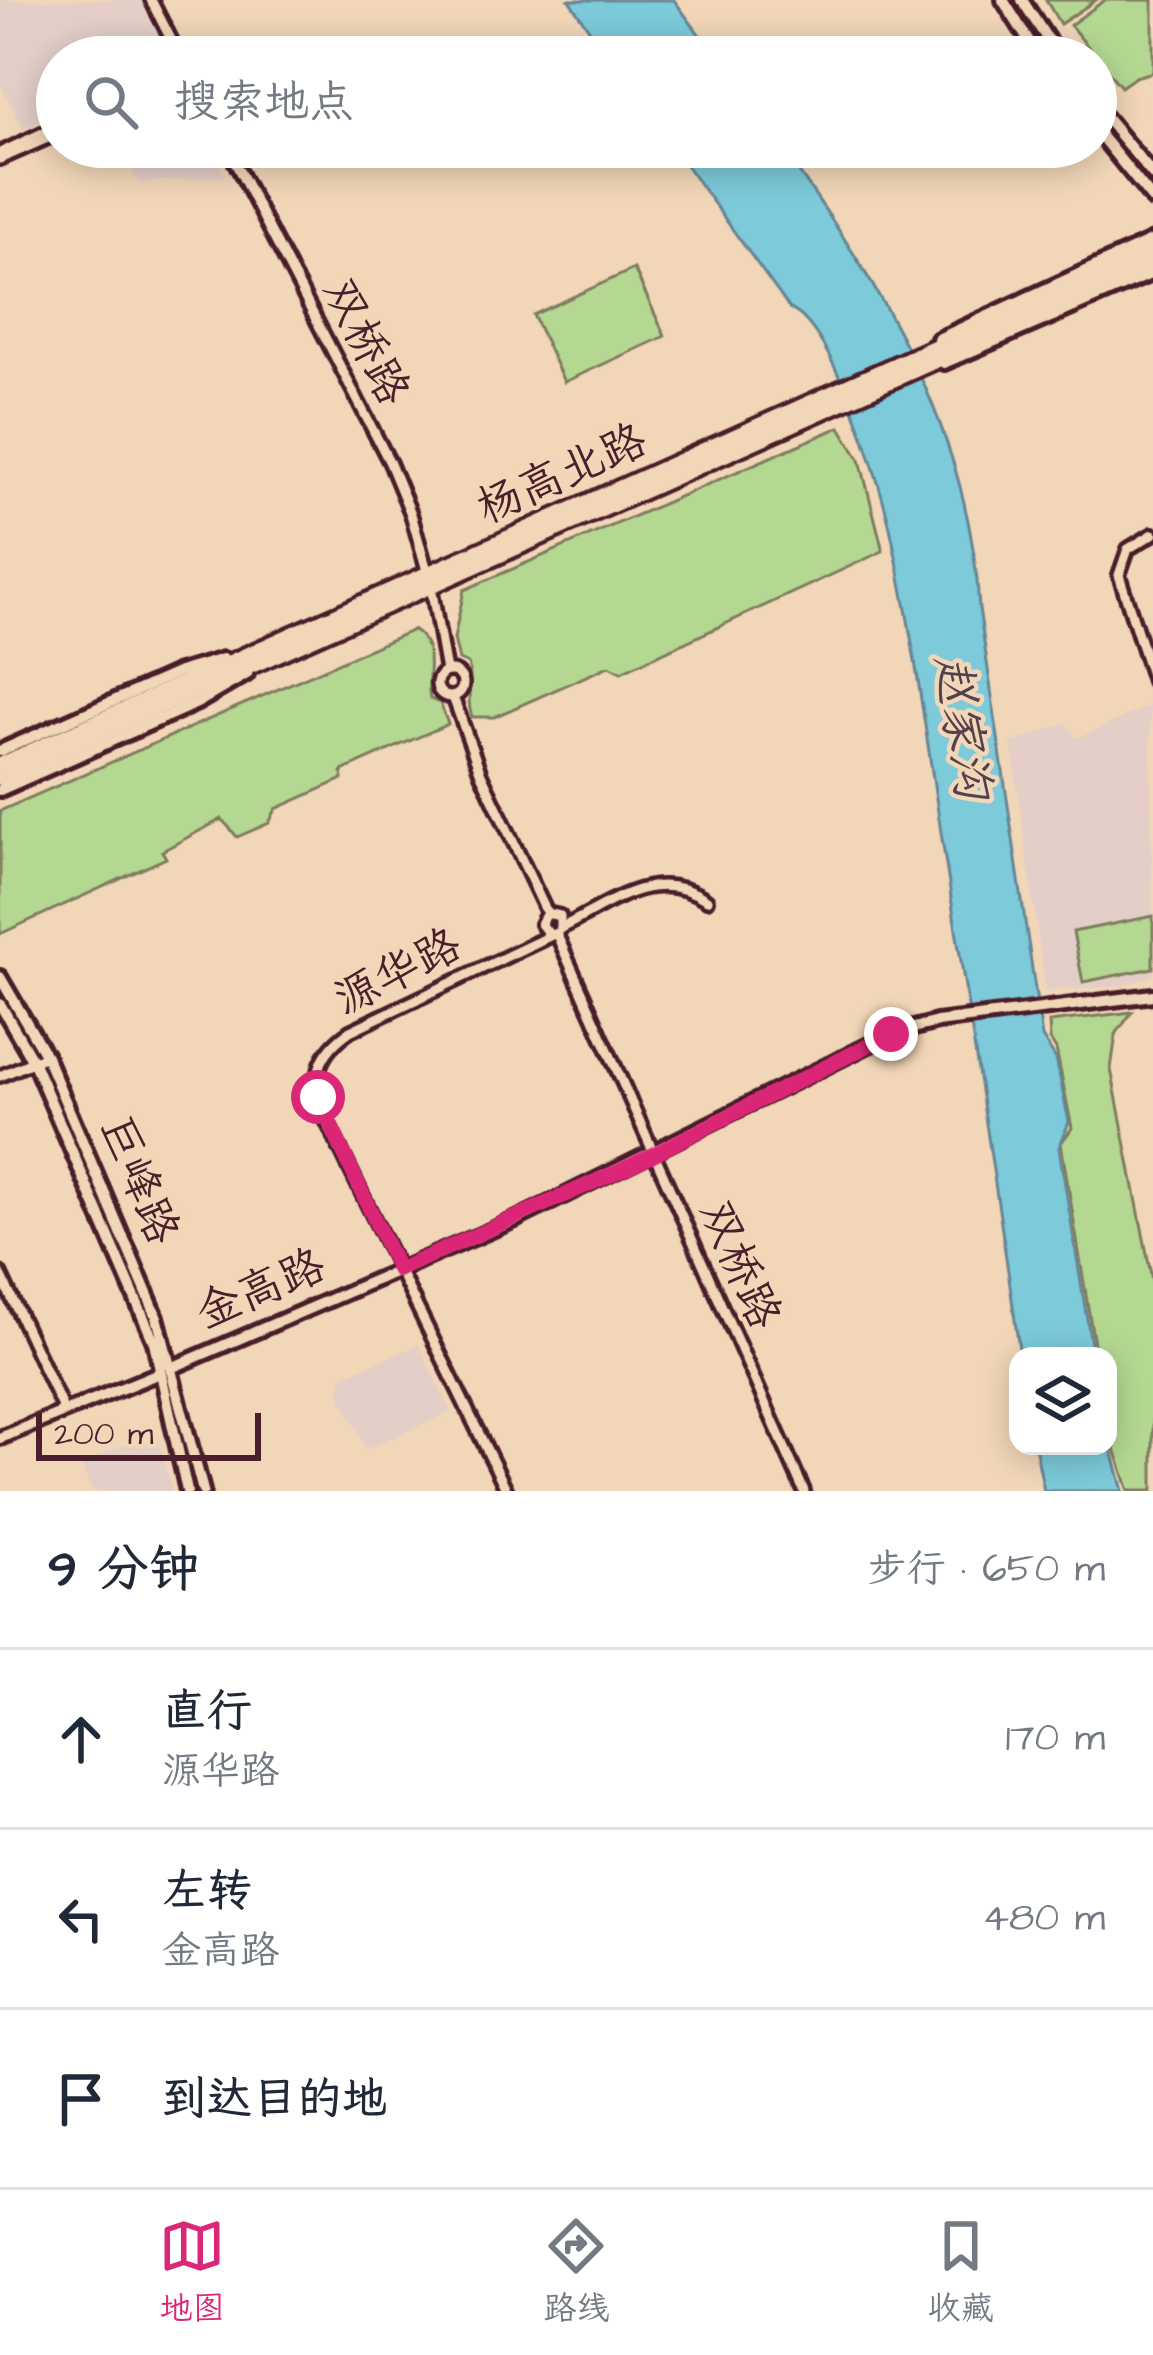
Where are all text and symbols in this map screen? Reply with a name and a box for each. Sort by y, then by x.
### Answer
search box [36,36,1117,168]
icon: search [78,69,144,135]
text: 搜索地点 [174,72,354,134]
street label: 双桥路 [307,268,423,416]
street label: 杨高北路 [467,410,657,540]
water label: 赵家沟 [917,651,1005,807]
street label: 源华路 [324,915,472,1031]
route end [864,1007,918,1061]
route start [291,1070,345,1124]
street label: 巨峰路 [83,1106,193,1254]
street label: 双桥路 [683,1191,795,1339]
street label: 金高路 [187,1235,335,1345]
map controls [1009,1347,1117,1455]
button: layers [1009,1347,1117,1455]
scale bar [36,1407,261,1460]
text: 200 m [54,1411,153,1457]
text: 9 分钟 [48,1535,199,1606]
text: 步行 · 650 m [868,1543,1105,1597]
text: 直行 [162,1681,252,1743]
icon: ahead [48,1706,114,1772]
text: 170 m [1005,1712,1105,1766]
text: 源华路 [162,1745,279,1799]
text: 左转 [162,1861,252,1923]
icon: left [48,1886,114,1952]
text: 480 m [983,1892,1105,1946]
text: 金高路 [162,1925,279,1979]
icon: arrive [48,2066,114,2132]
text: 到达目的地 [162,2069,387,2131]
tab: 地图 [159,2213,225,2332]
tab: 路线 [543,2213,609,2332]
tab: 收藏 [928,2213,994,2332]

